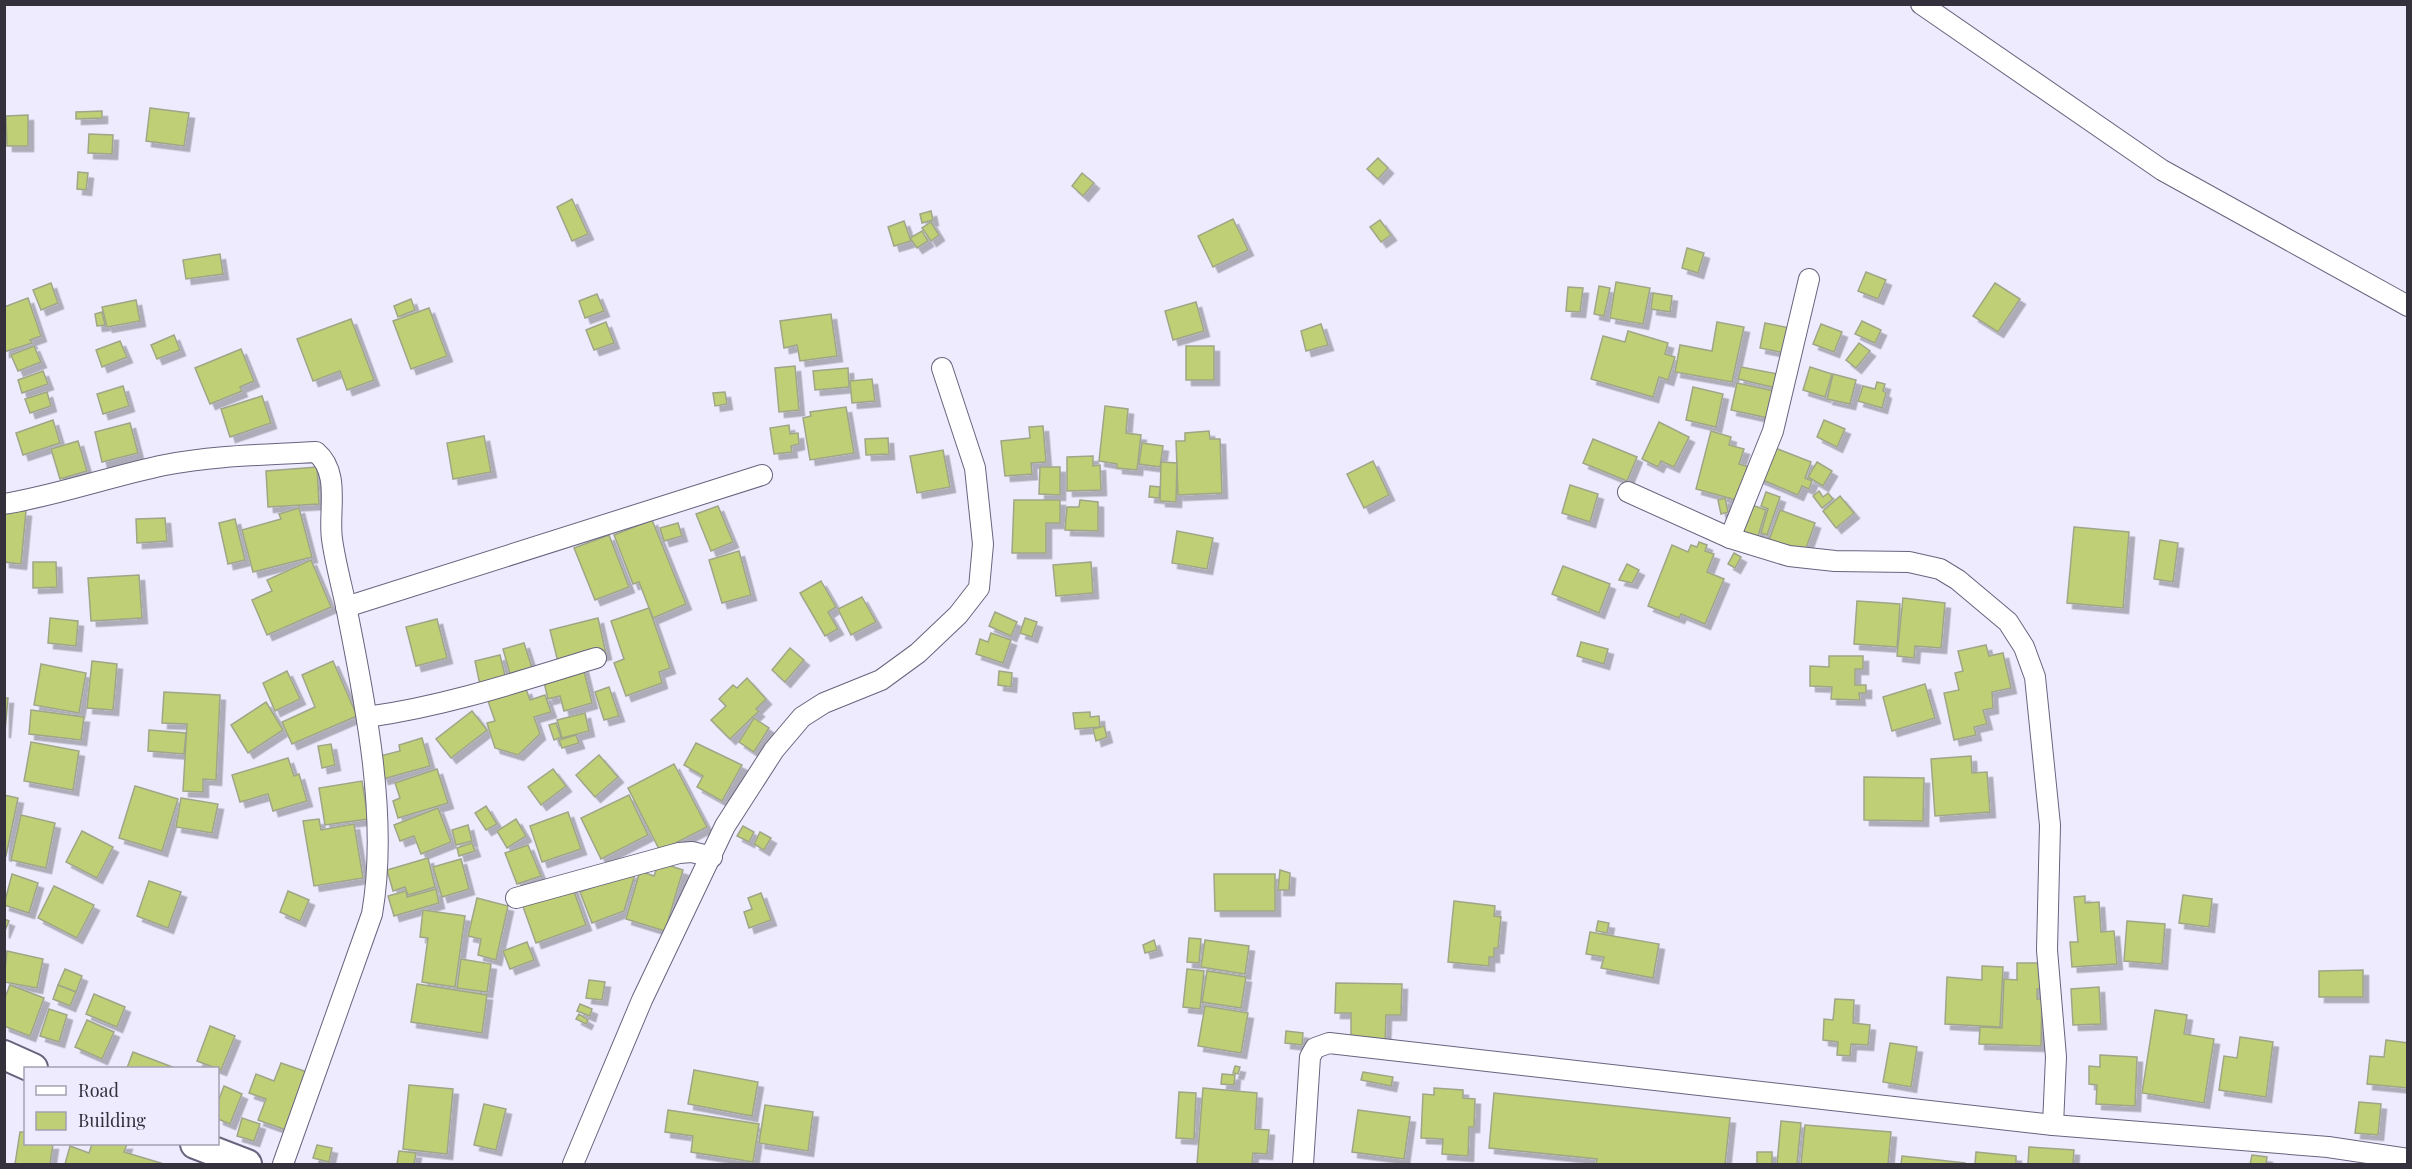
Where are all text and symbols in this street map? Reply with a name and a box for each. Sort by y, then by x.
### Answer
legend [24,1067,219,1145]
text: Road [78,1078,119,1102]
text: Building [78,1108,146,1132]

